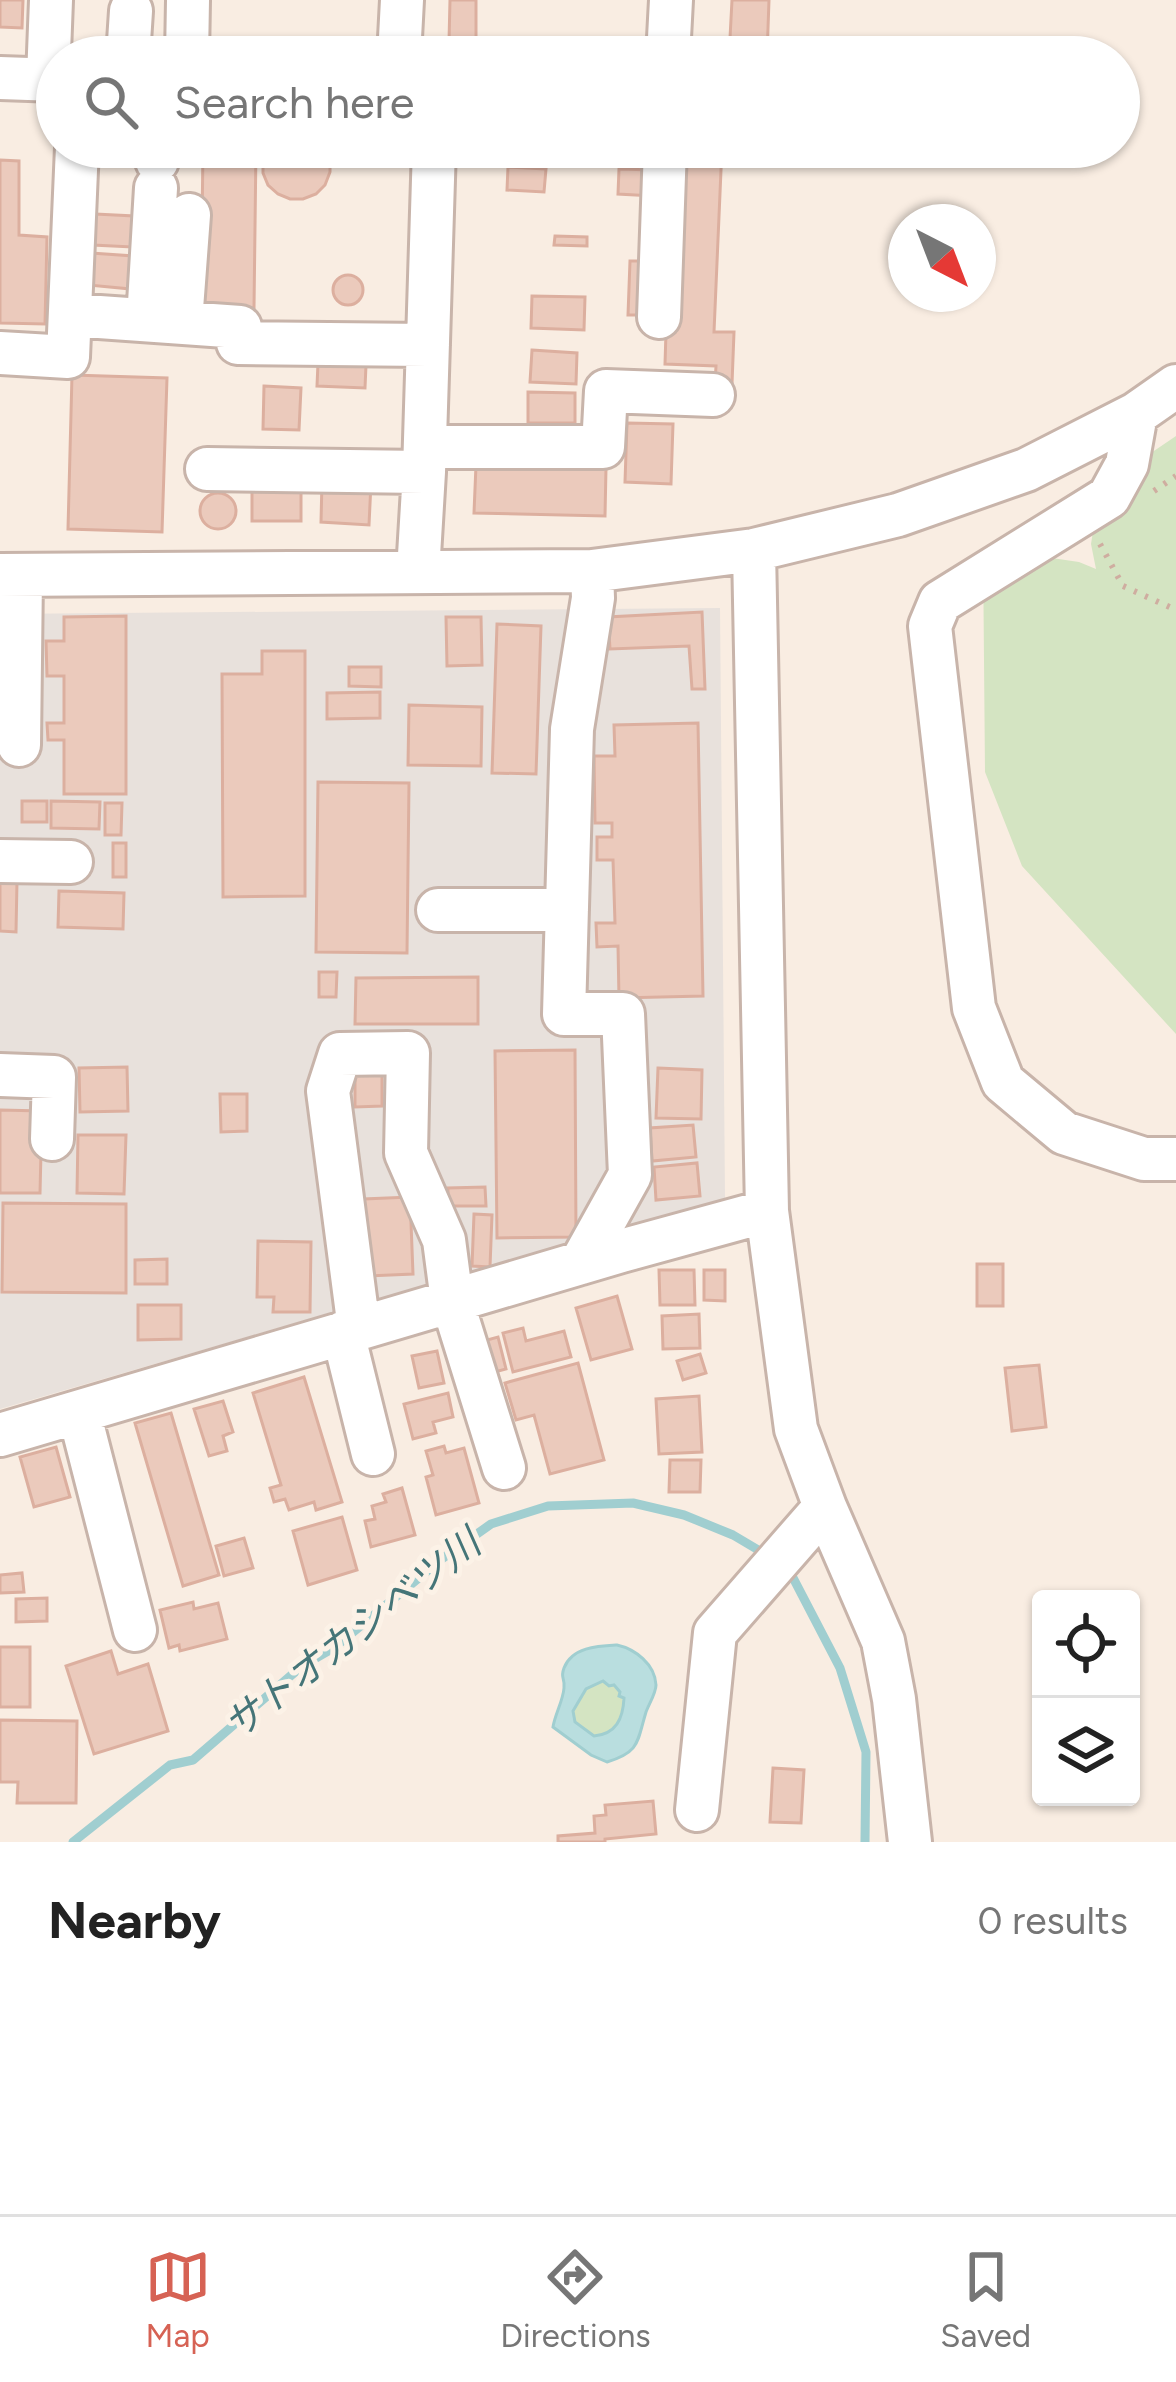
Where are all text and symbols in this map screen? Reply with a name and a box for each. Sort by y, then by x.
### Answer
search box [36,36,1140,168]
icon: search [78,69,144,135]
text: Search here [174,75,414,129]
north arrow [888,204,996,312]
water label: サトオカシベツ川 [215,1517,493,1749]
map controls [1032,1590,1140,1806]
button: locate [1032,1590,1140,1698]
button: layers [1032,1698,1140,1806]
text: Nearby [48,1890,221,1951]
text: 0 results [977,1897,1128,1944]
tab: Map [145,2244,211,2355]
tab: Directions [500,2244,651,2355]
tab: Saved [940,2244,1031,2355]

